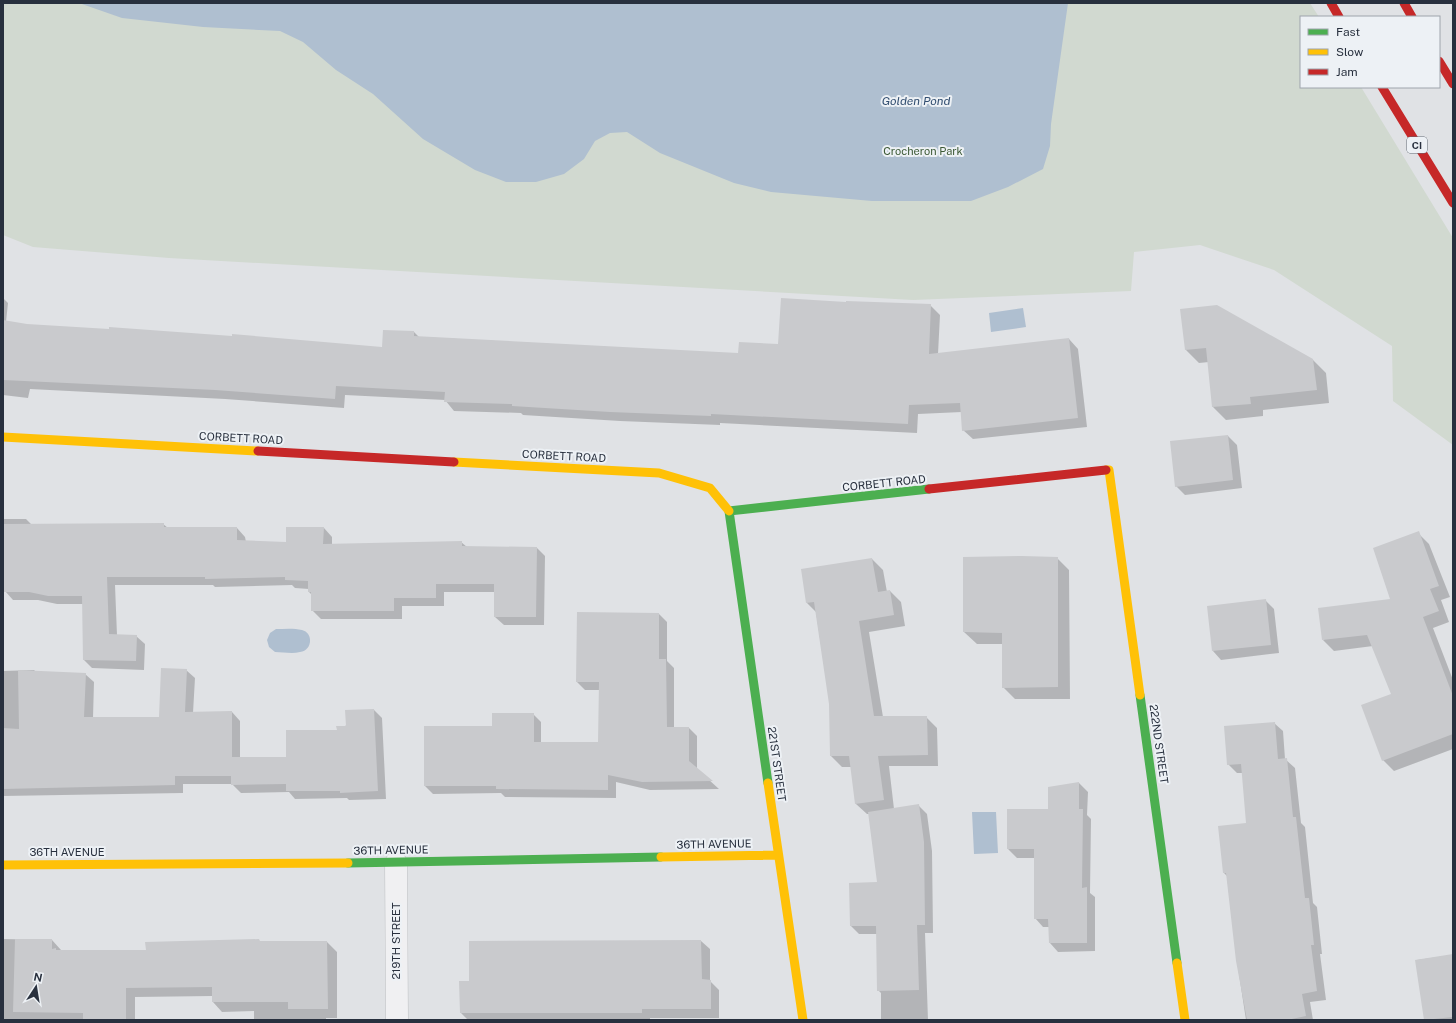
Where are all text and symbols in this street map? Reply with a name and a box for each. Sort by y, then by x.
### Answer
legend [1300,16,1440,88]
text: Fast [1336,25,1361,39]
text: Slow [1336,45,1364,59]
text: Jam [1336,65,1358,79]
water label: Golden Pond [882,94,950,108]
road number: CI [1407,137,1427,153]
park label: Crocheron Park [883,145,963,157]
street label: CORBETT ROAD [199,430,284,446]
street label: CORBETT ROAD [522,448,607,464]
street label: CORBETT ROAD [842,473,927,493]
street label: 222ND STREET [1148,704,1171,785]
street label: 221ST STREET [766,726,788,803]
street label: 36TH AVENUE [676,837,752,851]
street label: 36TH AVENUE [353,843,429,857]
street label: 36TH AVENUE [30,846,105,858]
street label: 219TH STREET [390,902,402,980]
north arrow [16,967,56,1007]
text: N [33,970,44,984]

